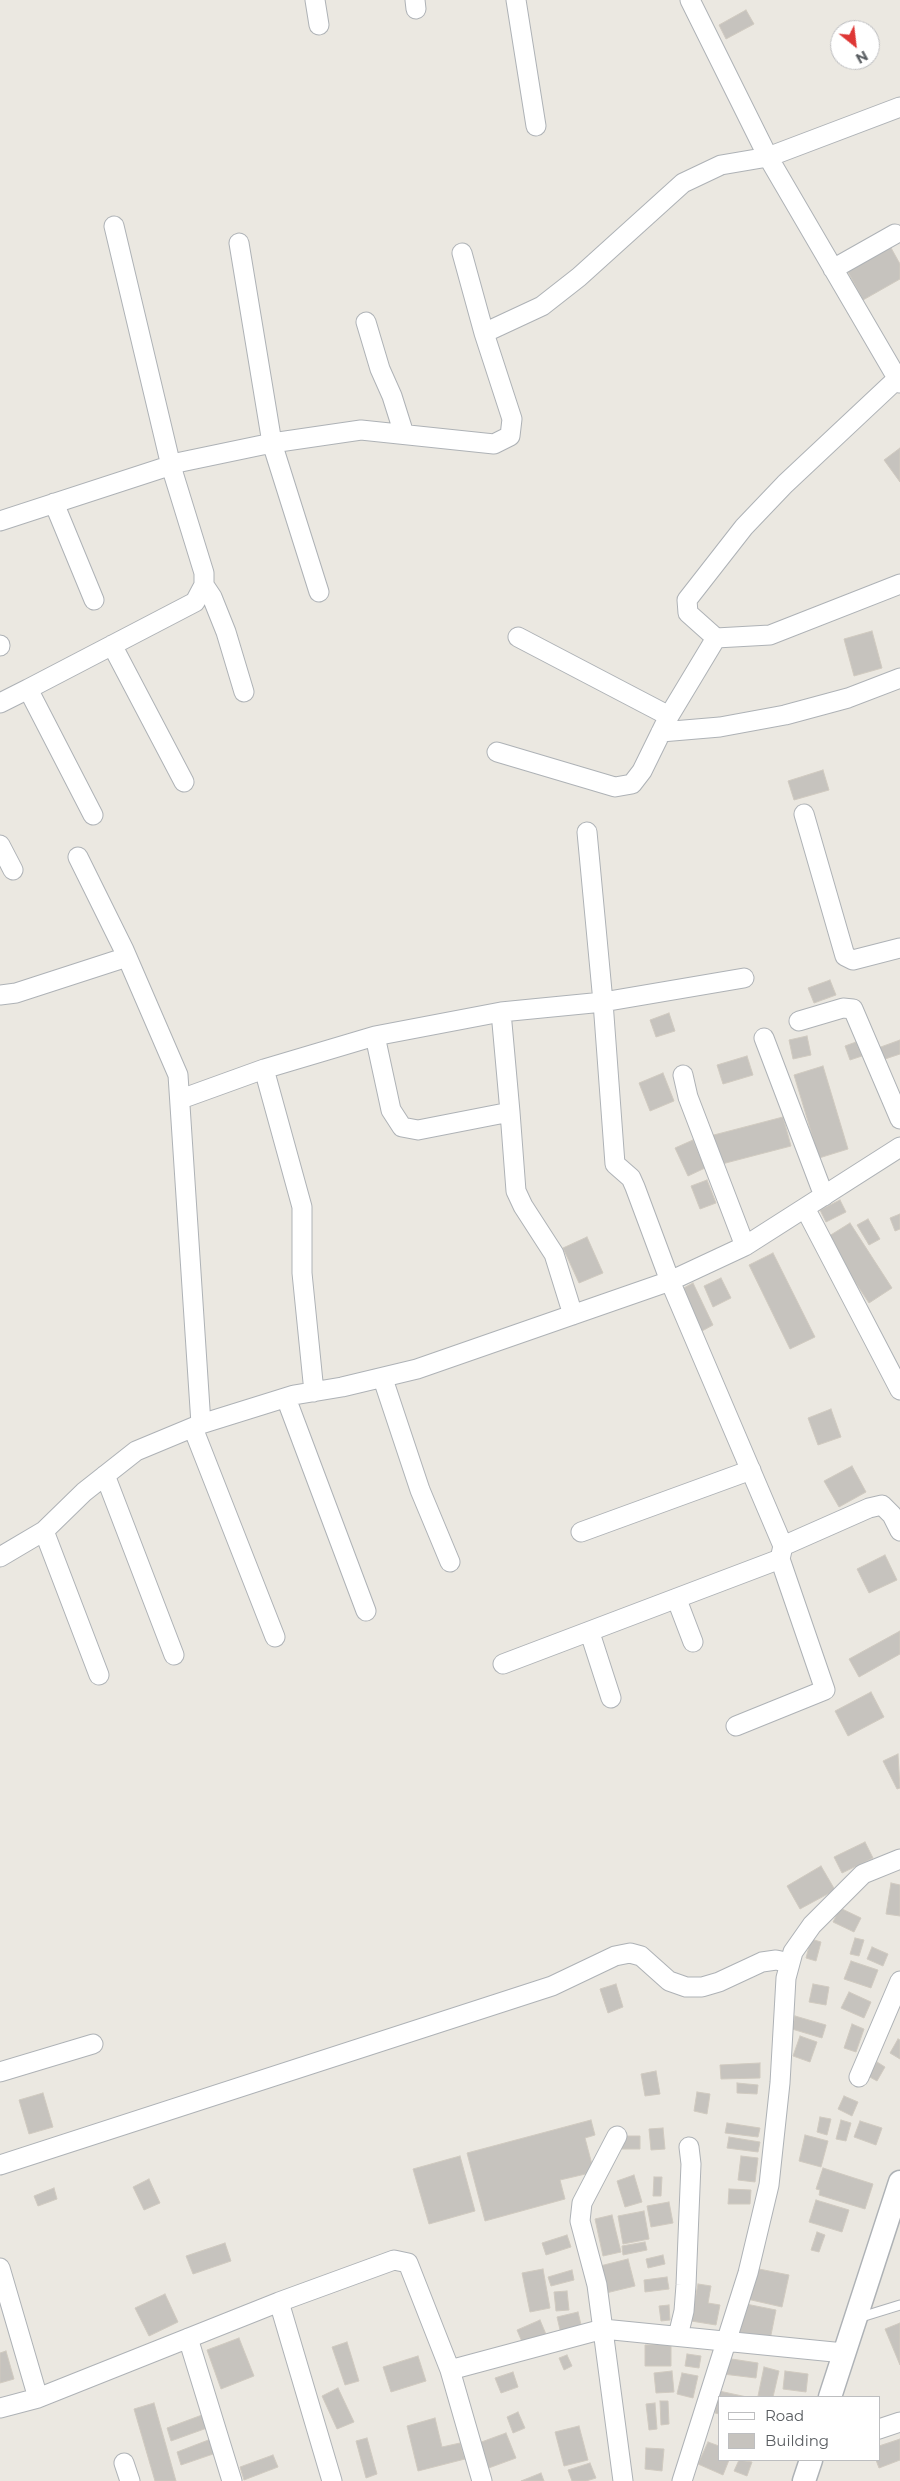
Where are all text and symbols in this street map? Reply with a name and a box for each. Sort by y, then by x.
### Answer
north arrow [830,20,880,70]
text: N [852,47,871,68]
legend [718,2396,880,2461]
text: Road [765,2406,804,2425]
text: Building [765,2431,829,2450]

